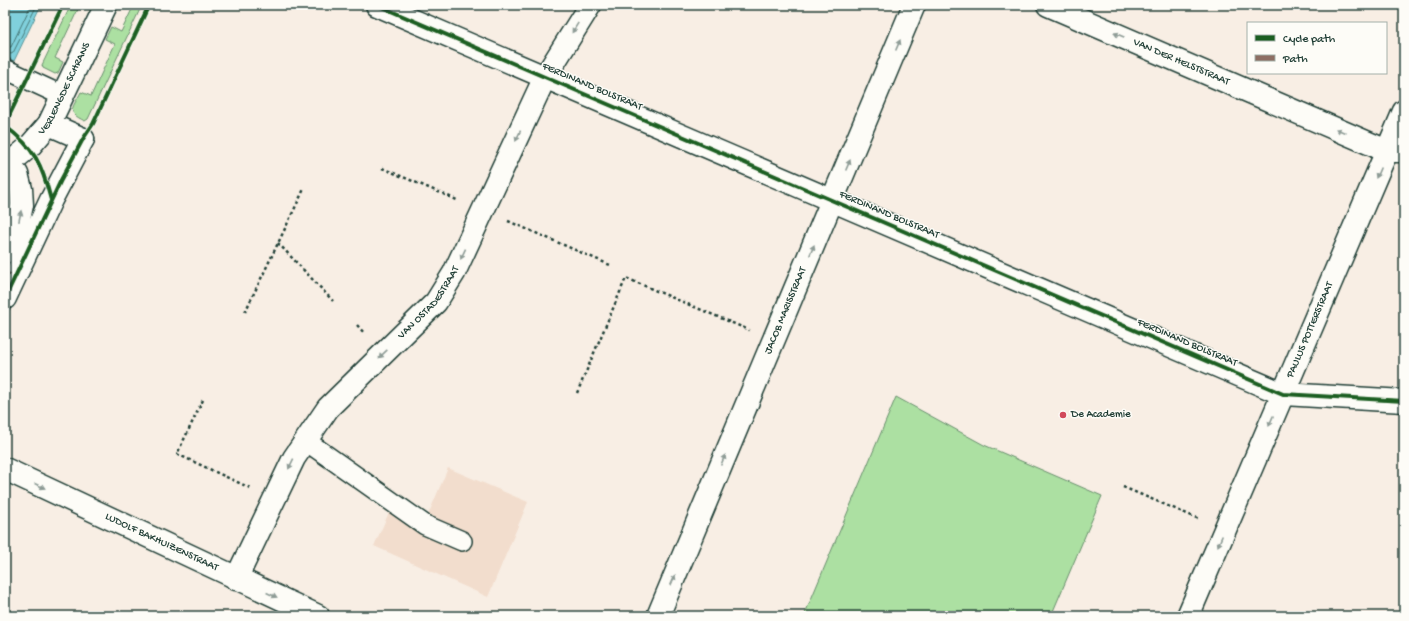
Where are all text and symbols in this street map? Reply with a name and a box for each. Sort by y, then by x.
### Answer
one-way arrow [572,22,579,34]
legend [1247,22,1387,74]
one-way arrow [1112,32,1124,38]
text: Cycle path [1283,33,1336,47]
street label: VAN DER HELSTSTRAAT [1130,36,1232,89]
one-way arrow [895,38,901,50]
street label: VERLENGDE SCHRANS [35,40,93,138]
text: Path [1282,53,1308,67]
street label: FERDINAND BOLSTRAAT [539,60,644,114]
one-way arrow [1336,128,1347,134]
one-way arrow [515,130,521,141]
one-way arrow [845,158,851,170]
one-way arrow [1374,167,1381,179]
street label: FERDINAND BOLSTRAAT [836,188,941,242]
one-way arrow [17,210,23,222]
one-way arrow [809,245,815,256]
one-way arrow [460,248,466,259]
street label: VAN OSTADESTRAAT [395,264,463,342]
street label: JACOB MARISSTRAAT [762,265,810,356]
street label: PAULUS POTTERSTRAAT [1284,280,1336,381]
street label: FERDINAND BOLSTRAAT [1134,316,1239,370]
one-way arrow [378,349,388,359]
place label: De Academie [1070,409,1131,421]
marker: De Academie [1058,410,1068,420]
one-way arrow [1268,416,1274,427]
one-way arrow [721,454,727,466]
one-way arrow [288,458,294,469]
one-way arrow [35,483,46,489]
street label: LUDOLF BAKHUIZENSTRAAT [103,511,221,575]
one-way arrow [1217,535,1223,547]
one-way arrow [670,575,676,586]
one-way arrow [266,592,277,598]

